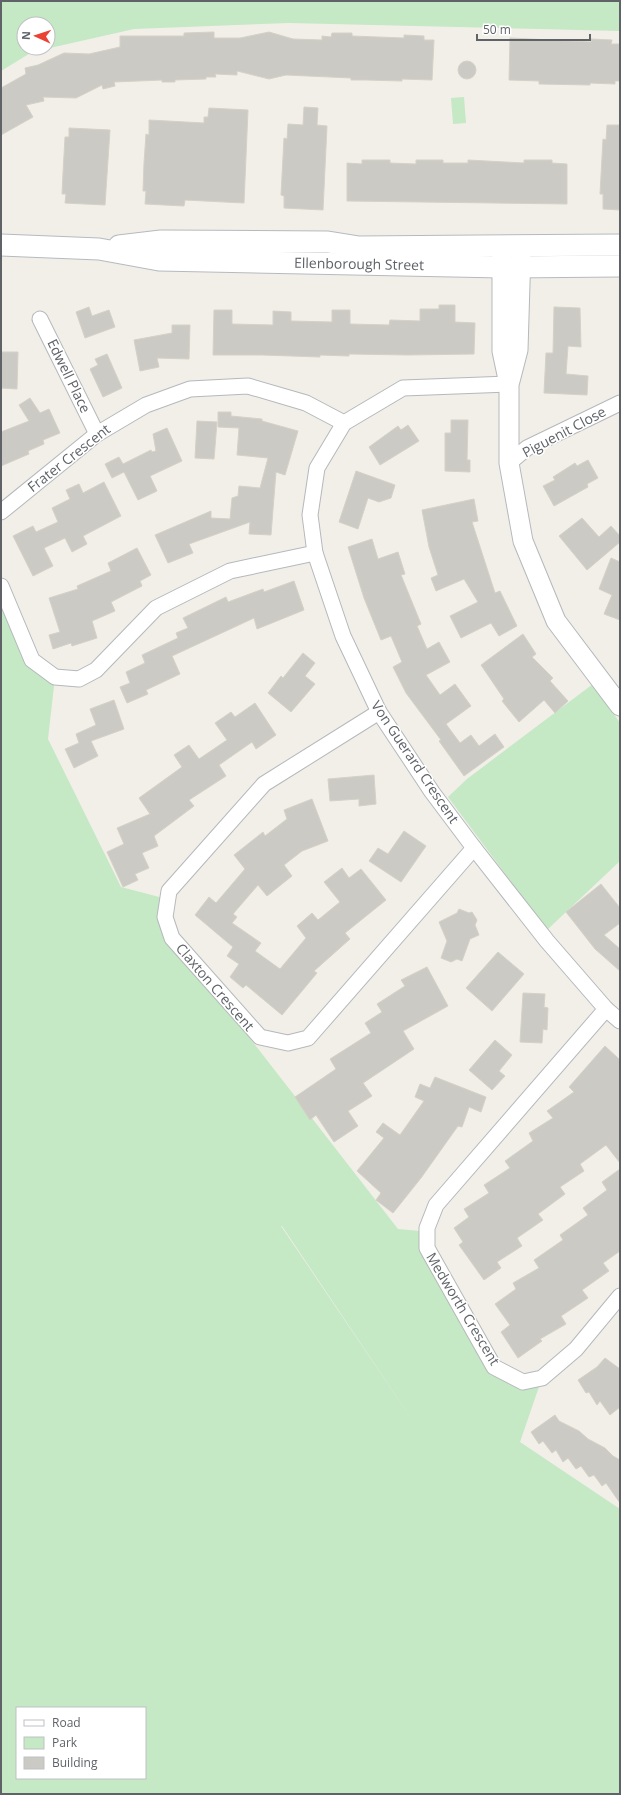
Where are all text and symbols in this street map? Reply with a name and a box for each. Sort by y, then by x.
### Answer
north arrow [16,16,56,56]
scale bar [477,16,590,42]
text: 50 m [483,21,511,38]
text: N [18,31,33,40]
street label: Ellenborough Street [294,253,424,274]
street label: Edwell Place [43,336,96,416]
street label: Piguenit Close [519,401,609,462]
street label: Frater Crescent [23,419,114,496]
street label: Von Guerard Crescent [367,697,464,827]
street label: Claxton Crescent [172,939,259,1035]
street label: Medworth Crescent [422,1249,505,1369]
legend [16,1707,146,1779]
text: Road [52,1714,81,1731]
text: Park [52,1734,78,1751]
text: Building [52,1754,98,1771]

